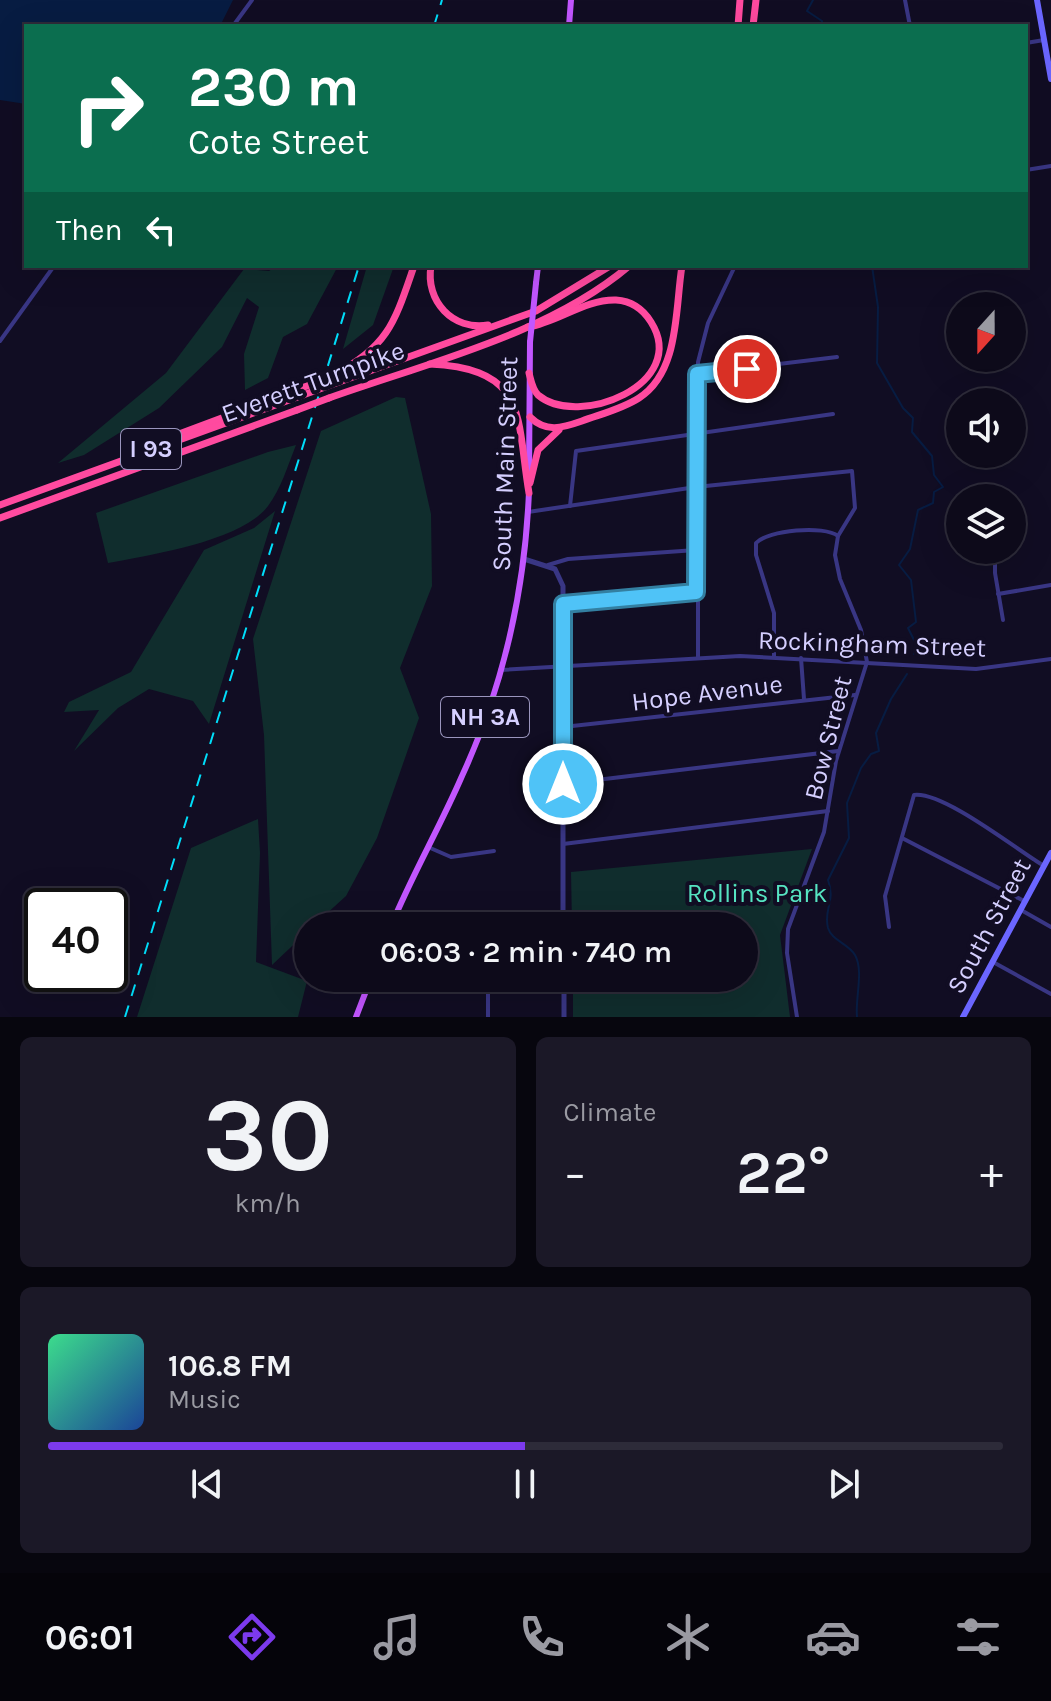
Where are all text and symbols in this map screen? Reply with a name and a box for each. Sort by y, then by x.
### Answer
text: 230 m [188,54,359,119]
icon: right [56,56,160,160]
text: Cote Street [188,121,369,163]
icon: left [139,208,183,252]
text: Then [56,212,123,248]
north arrow [946,292,1026,372]
map controls [946,292,1026,564]
street label: Everett Turnpike [217,335,409,429]
pin [713,335,781,403]
icon: arrive [725,347,769,391]
street label: South Main Street [486,356,524,572]
button: sound [946,388,1026,468]
road number: I 93 [121,429,181,469]
button: layers [946,484,1026,564]
street label: Rockingham Street [757,625,987,663]
street label: Hope Avenue [630,668,784,718]
street label: Bow Street [798,673,858,803]
road number: NH 3A [441,697,529,737]
position arrow [521,742,605,826]
street label: South Street [940,853,1038,999]
park label: Rollins Park [687,878,827,909]
speed limit sign: 40 [24,888,128,992]
text: 06:03 · 2 min · 740 m [380,934,672,970]
text: 30 [203,1075,333,1196]
text: Climate [564,1097,656,1128]
text: 22° [736,1138,830,1208]
text: − [564,1148,587,1199]
text: + [980,1148,1003,1199]
text: km/h [235,1188,301,1219]
text: 106.8 FM [168,1348,292,1384]
text: Music [168,1384,241,1415]
icon: previous [185,1462,229,1506]
icon: pause [503,1462,547,1506]
icon: next [822,1462,866,1506]
icon: directions [224,1609,280,1665]
icon: music [369,1609,425,1665]
icon: phone [514,1609,570,1665]
icon: climate [660,1609,716,1665]
icon: car [805,1609,861,1665]
icon: filters [950,1609,1006,1665]
text: 06:01 [45,1616,135,1658]

